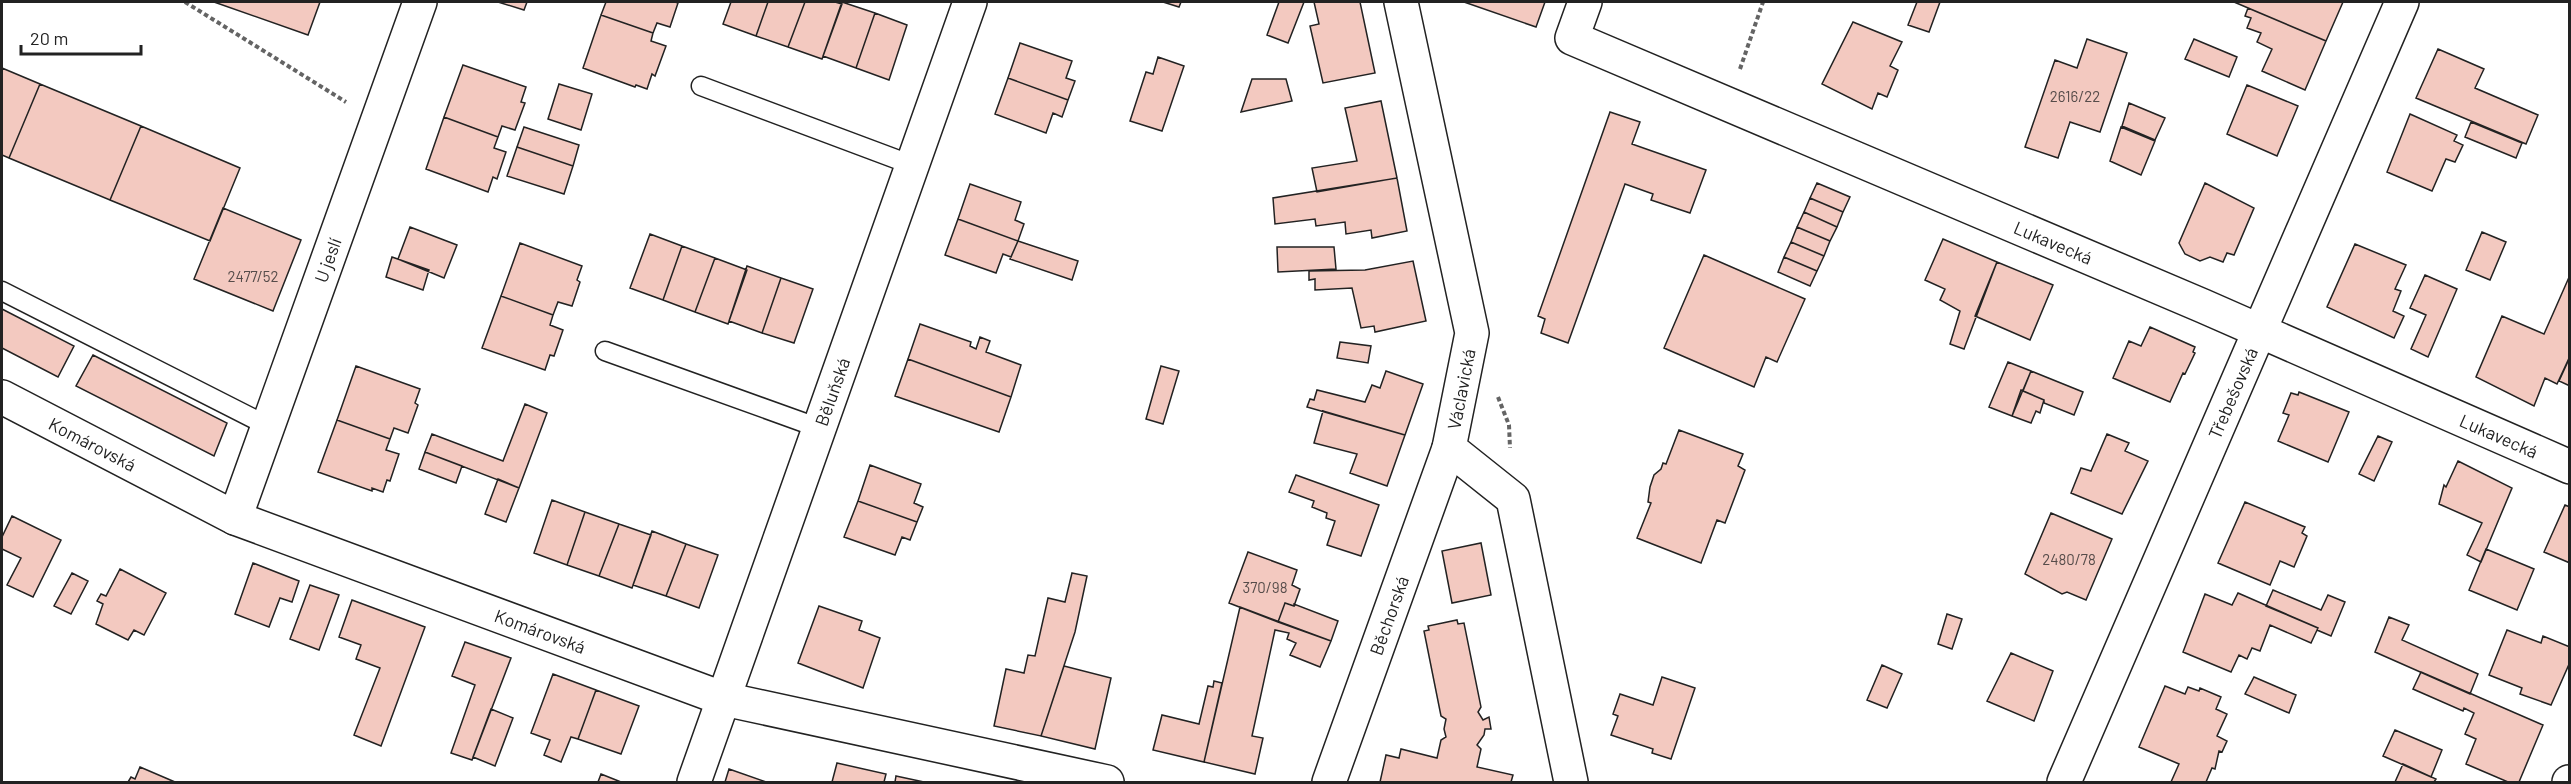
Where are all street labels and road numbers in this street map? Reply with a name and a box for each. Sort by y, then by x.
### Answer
street label: Lukavecká [2011,216,2096,269]
street label: U jeslí [309,235,346,285]
street label: Třebešovská [2203,344,2262,442]
street label: Václavická [1442,347,1480,431]
street label: Běluňská [810,355,854,429]
street label: Lukavecká [2456,409,2541,463]
street label: Komárovská [45,412,140,476]
street label: Běchorská [1364,573,1413,658]
street label: Komárovská [492,604,589,658]

